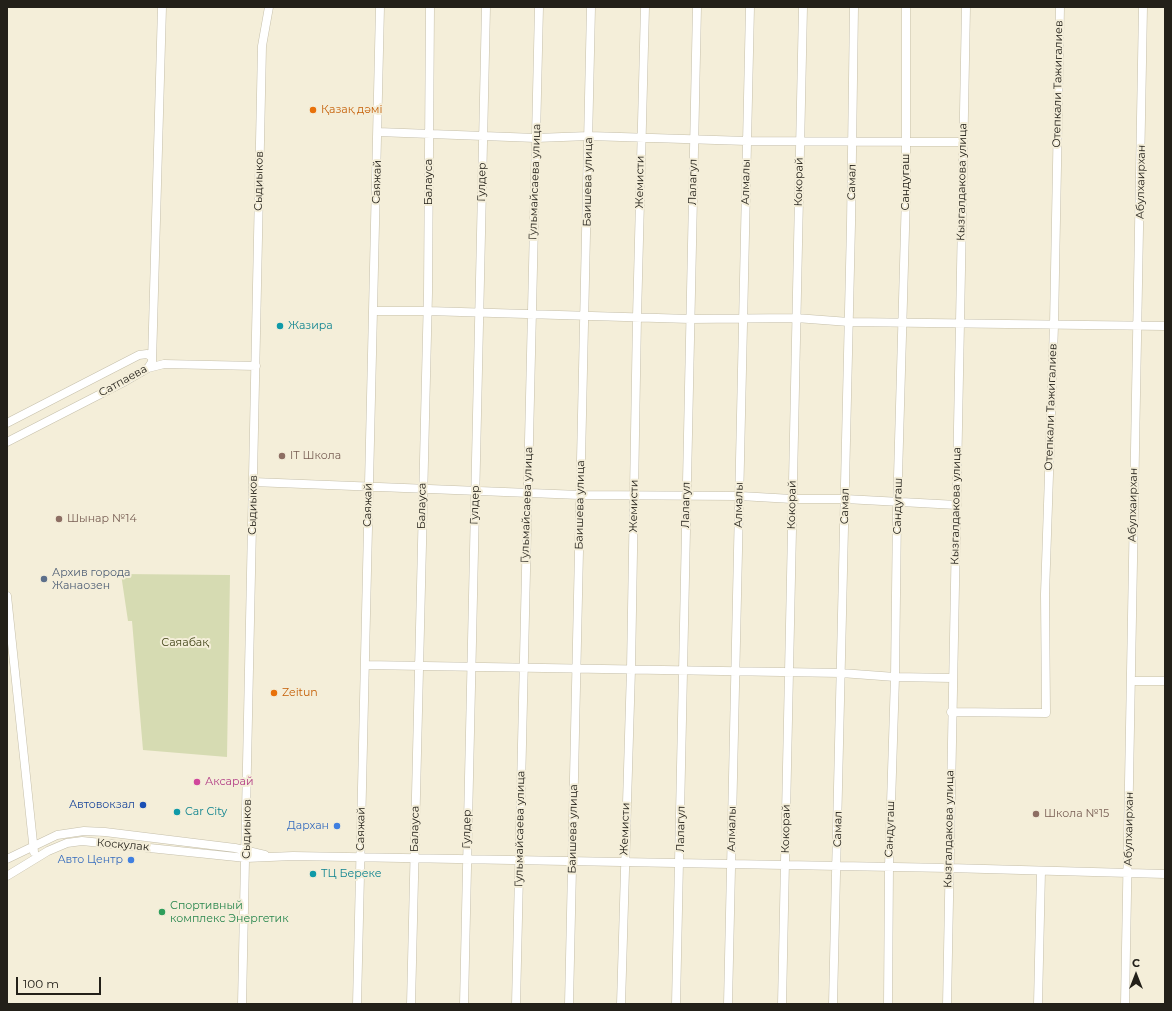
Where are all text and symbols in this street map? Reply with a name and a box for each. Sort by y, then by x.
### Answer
street label: Отепкали Тажигалиев [1050,20,1066,148]
place label: Қазақ дәмі [321,103,383,117]
marker: Қазақ дәмі [308,105,318,115]
street label: Кызгалдакова улица [954,123,970,241]
street label: Гульмайсаева улица [526,124,544,240]
street label: Баишева улица [581,137,595,227]
street label: Абулхаирхан [1134,145,1148,219]
street label: Сыдиыков [252,151,266,211]
street label: Сандугаш [899,154,913,210]
street label: Жемисти [633,156,647,208]
street label: Кокорай [792,157,806,207]
street label: Балауса [422,159,436,205]
street label: Лалагул [686,159,700,205]
street label: Алмалы [739,159,753,205]
street label: Саяжай [370,160,384,204]
street label: Гулдер [475,162,489,202]
street label: Самал [845,164,859,200]
place label: Жазира [288,319,333,333]
marker: Жазира [275,321,285,331]
street label: Отепкали Тажигалиев [1042,343,1060,471]
street label: Сатпаева [97,362,149,400]
street label: Гульмайсаева улица [518,447,536,563]
street label: Кызгалдакова улица [948,447,964,565]
place label: IT Школа [290,449,341,463]
marker: IT Школа [277,451,287,461]
street label: Баишева улица [573,460,587,550]
street label: Абулхаирхан [1126,468,1140,542]
street label: Сыдиыков [246,475,260,535]
street label: Сандугаш [891,478,905,534]
street label: Жемисти [627,480,641,532]
street label: Кокорай [785,480,799,530]
street label: Лалагул [679,482,693,528]
street label: Алмалы [732,482,746,528]
street label: Саяжай [361,483,375,527]
street label: Балауса [415,483,429,529]
street label: Гулдер [468,485,482,525]
street label: Самал [838,488,852,524]
place label: Шынар №14 [67,512,137,526]
marker: Шынар №14 [54,514,64,524]
place label: Архив города Жанаозен [52,566,131,592]
marker: Архив города Жанаозен [39,574,49,584]
park label: Саяабақ [161,636,209,650]
place label: Zeitun [282,686,318,700]
marker: Zeitun [269,688,279,698]
street label: Кызгалдакова улица [941,770,957,888]
street label: Гульмайсаева улица [512,771,528,887]
place label: Аксарай [205,775,253,789]
marker: Аксарай [192,777,202,787]
street label: Баишева улица [566,784,580,874]
street label: Абулхаирхан [1122,792,1136,866]
place label: Автовокзал [69,798,135,812]
street label: Сыдиыков [240,799,254,859]
marker: Автовокзал [138,800,148,810]
street label: Сандугаш [882,800,898,858]
street label: Жемисти [617,802,633,856]
street label: Кокорай [779,804,793,854]
place label: Car City [185,805,227,819]
street label: Балауса [408,806,422,852]
street label: Лалагул [674,806,688,852]
street label: Алмалы [725,806,739,852]
marker: Car City [172,807,182,817]
street label: Саяжай [354,807,368,851]
place label: Школа №15 [1044,807,1109,821]
street label: Гулдер [460,809,474,849]
marker: Школа №15 [1031,809,1041,819]
street label: Самал [831,811,845,847]
place label: Дархан [287,819,329,833]
marker: Дархан [332,821,342,831]
street label: Коскулак [96,836,150,854]
place label: Авто Центр [57,853,123,867]
marker: Авто Центр [126,855,136,865]
place label: ТЦ Береке [321,867,382,881]
marker: ТЦ Береке [308,869,318,879]
place label: Спортивный комплекс Энергетик [170,899,289,925]
marker: Спортивный комплекс Энергетик [157,907,167,917]
north arrow [1116,955,1156,995]
text: С [1132,956,1140,970]
scale bar [18,969,103,995]
text: 100 m [23,976,59,991]

